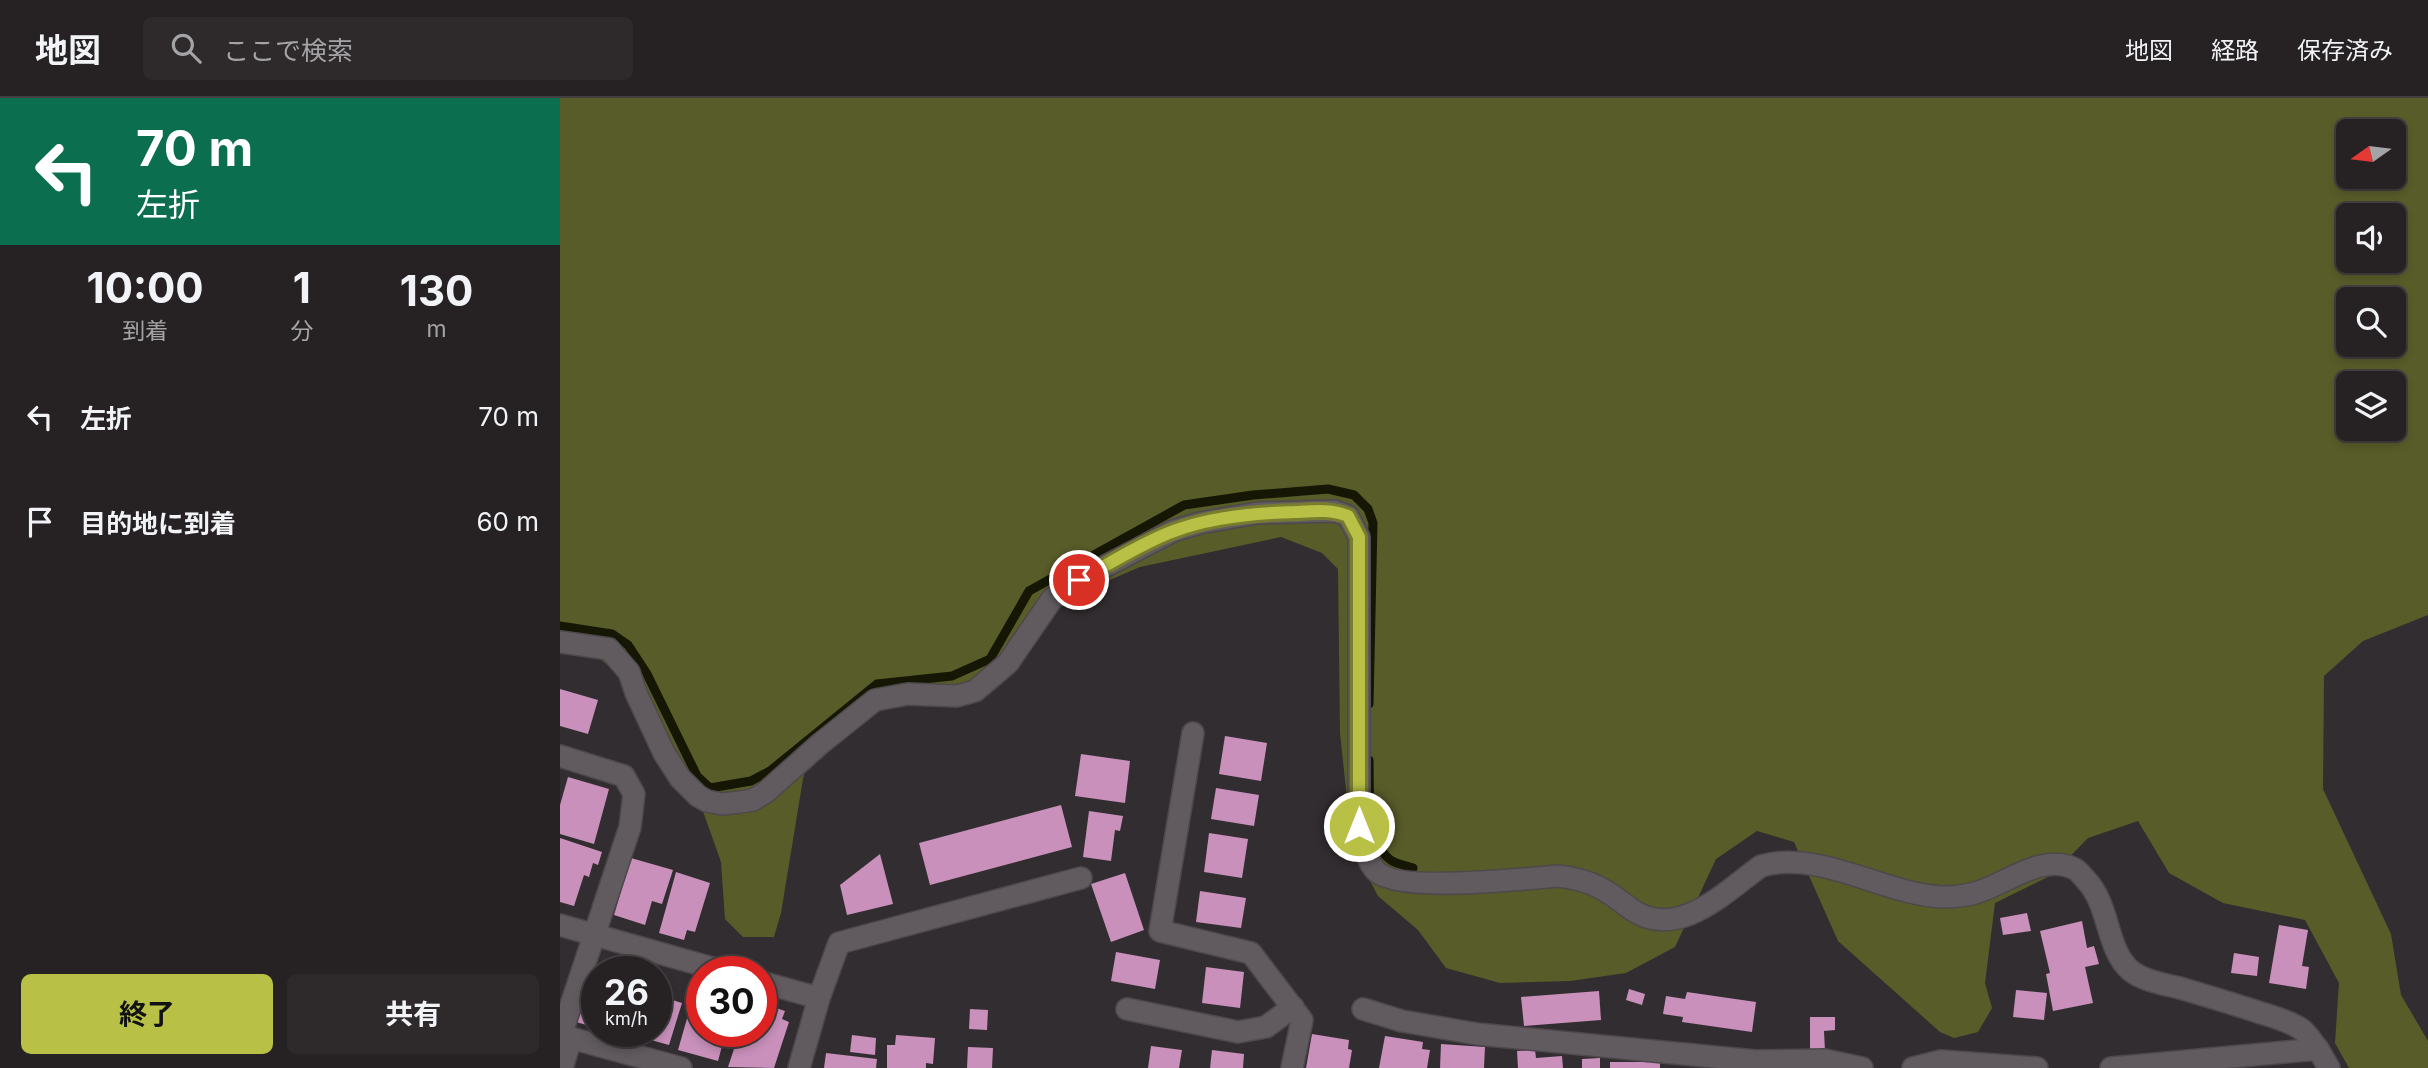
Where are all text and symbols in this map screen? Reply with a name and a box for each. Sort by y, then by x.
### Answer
search box [143,17,633,80]
icon: search [167,29,205,67]
text: 地図 [35,30,101,70]
text: ここで検索 [223,35,353,66]
text: 地図 [2125,36,2173,65]
text: 経路 [2211,36,2259,65]
text: 保存済み [2297,36,2393,65]
text: 70 m [136,119,253,178]
north arrow [2336,119,2406,189]
map controls [2336,119,2406,441]
icon: left [21,126,112,217]
text: 左折 [136,185,200,224]
button: sound [2336,203,2406,273]
text: 10:00 [87,262,204,313]
text: 1 [293,262,311,313]
text: 130 [400,265,473,316]
button: search [2336,287,2406,357]
text: m [427,315,447,343]
text: 到着 [122,317,168,345]
text: 分 [290,317,313,345]
button: layers [2336,371,2406,441]
icon: left [21,398,59,436]
text: 70 m [478,401,539,432]
text: 左折 [80,403,132,434]
icon: arrive [21,503,59,541]
text: 60 m [476,506,539,537]
text: 目的地に到着 [80,508,236,539]
pin [1049,550,1109,610]
icon: arrive [1060,561,1098,599]
position arrow [1322,789,1396,863]
speed limit sign: 30 [686,956,777,1047]
text: 26 [604,971,649,1013]
button: 終了 [21,974,273,1054]
button: 共有 [287,974,539,1054]
text: km/h [605,1008,648,1029]

